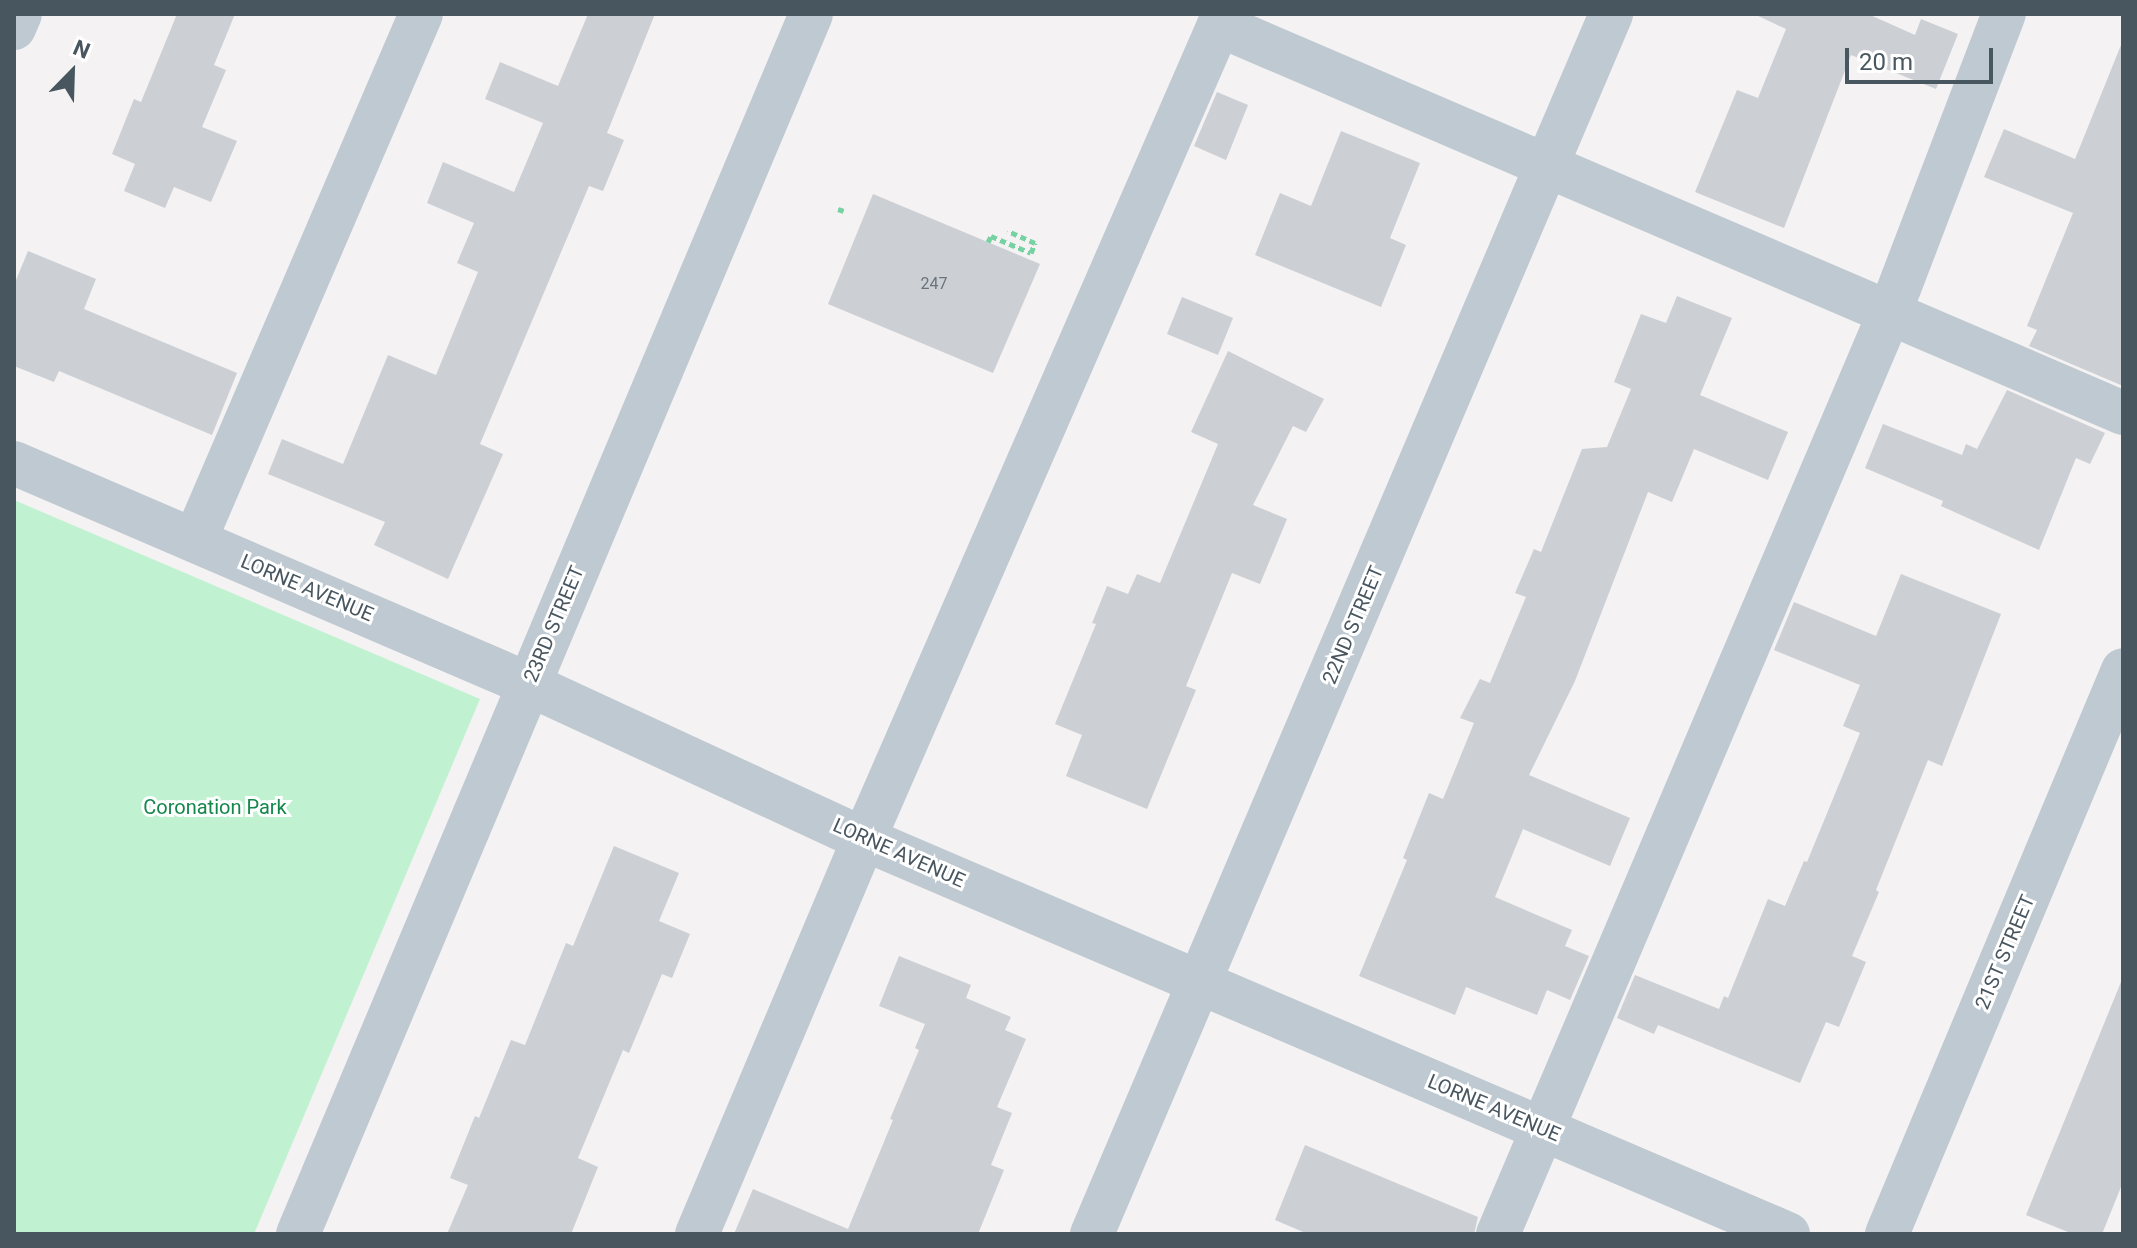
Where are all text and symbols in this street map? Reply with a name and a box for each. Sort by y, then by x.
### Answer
north arrow [32,32,112,112]
scale bar [1849,32,1997,82]
text: N [70,35,94,64]
text: 20 m [1859,48,1913,76]
house number: 247 [921,274,947,294]
street label: LORNE AVENUE [237,549,377,627]
street label: 23RD STREET [519,562,589,686]
street label: 22ND STREET [1317,562,1389,688]
park label: Coronation Park [143,795,287,819]
street label: LORNE AVENUE [829,813,969,893]
street label: 21ST STREET [1970,891,2040,1013]
street label: LORNE AVENUE [1424,1069,1564,1147]

